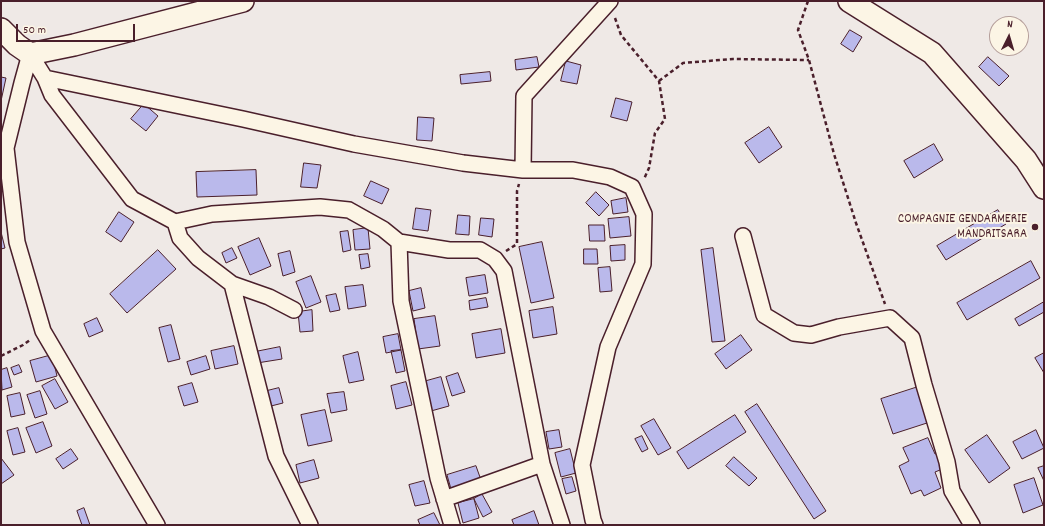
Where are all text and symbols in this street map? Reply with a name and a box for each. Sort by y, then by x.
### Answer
scale bar [18,16,137,42]
north arrow [989,16,1029,56]
text: N [1007,17,1013,33]
text: 50 m [23,22,46,39]
place label: COMPAGNIE GENDARMERIE MANDRITSARA [898,212,1027,243]
marker: COMPAGNIE GENDARMERIE MANDRITSARA [1030,222,1040,232]

